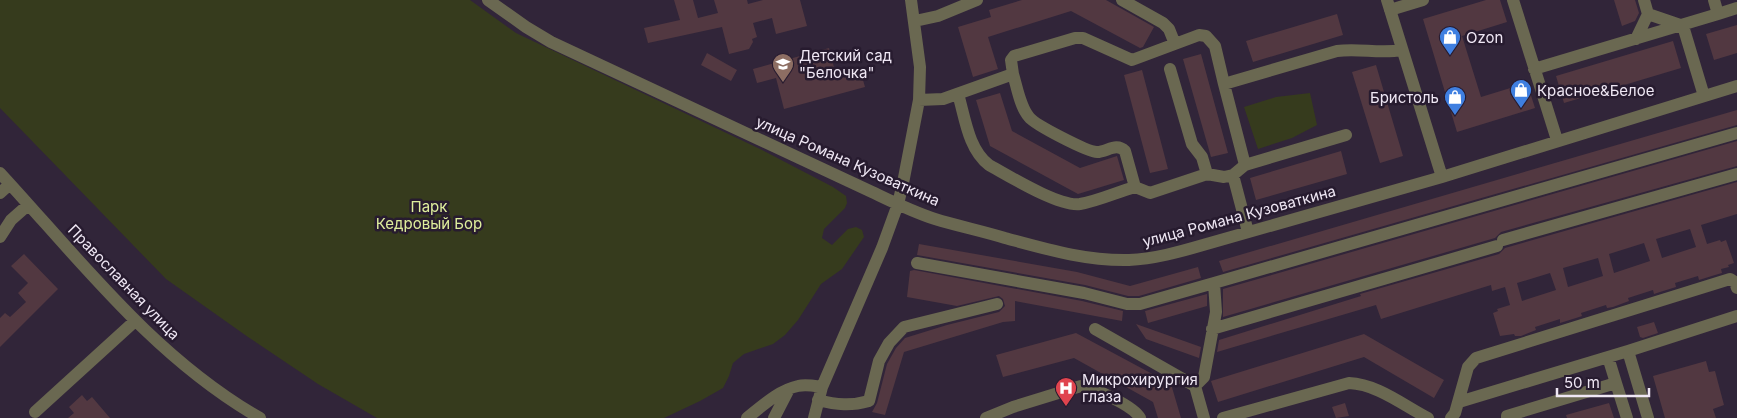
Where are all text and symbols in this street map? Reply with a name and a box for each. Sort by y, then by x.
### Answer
shop icon: Ozon [1438,25,1462,56]
place label: Ozon [1466,28,1503,47]
place label: Детский сад "Белочка" [799,46,892,82]
school or university icon: Детский сад "Белочка" [771,52,795,83]
shop icon: Красное&Белое [1509,78,1533,109]
place label: Красное&Белое [1537,81,1654,100]
shop icon: Бристоль [1443,85,1467,116]
place label: Бристоль [1370,88,1439,107]
street label: улица Романа Кузоваткина [753,112,943,210]
street label: улица Романа Кузоваткина [1140,181,1338,251]
park label: Парк Кедровый Бор [376,197,482,233]
street label: Православная улица [64,220,184,344]
scale bar [1557,366,1650,398]
place label: Микрохирургия глаза [1082,370,1198,406]
text: 50 m [1564,373,1600,392]
hospital icon: Микрохирургия глаза [1054,376,1078,407]

